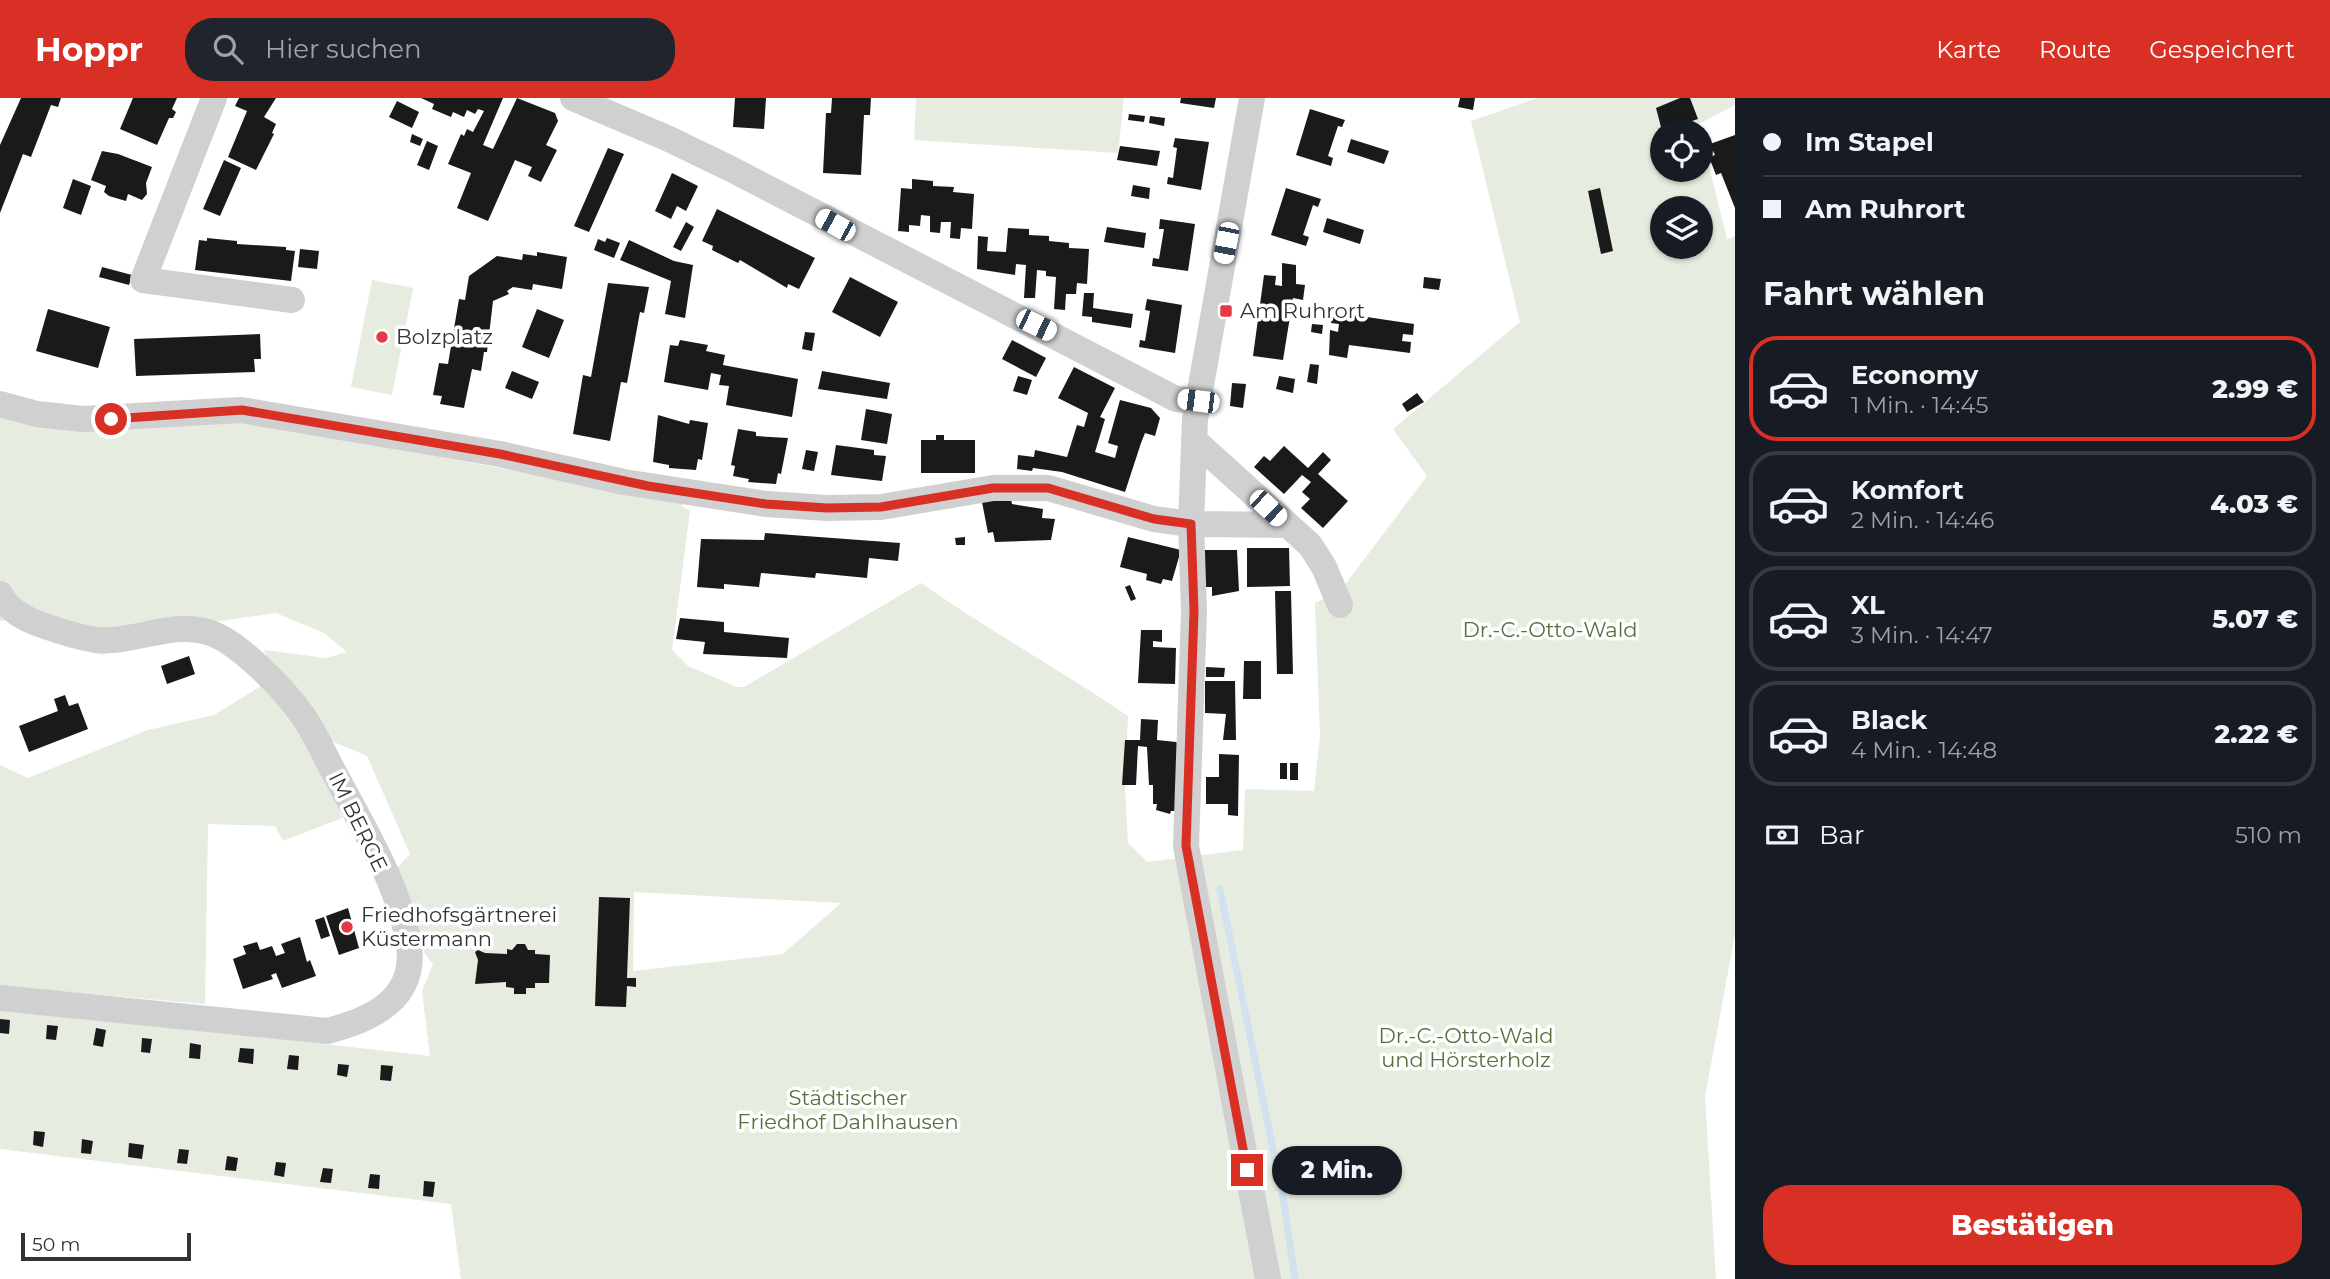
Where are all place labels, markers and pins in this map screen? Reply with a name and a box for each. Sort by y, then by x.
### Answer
place label: Am Ruhrort [1240,298,1365,323]
marker: Am Ruhrort [1218,303,1234,319]
place label: Bolzplatz [396,324,493,349]
marker: Bolzplatz [374,329,390,345]
place label: Friedhofsgärtnerei Küstermann [361,902,557,951]
marker: Friedhofsgärtnerei Küstermann [339,919,355,935]

